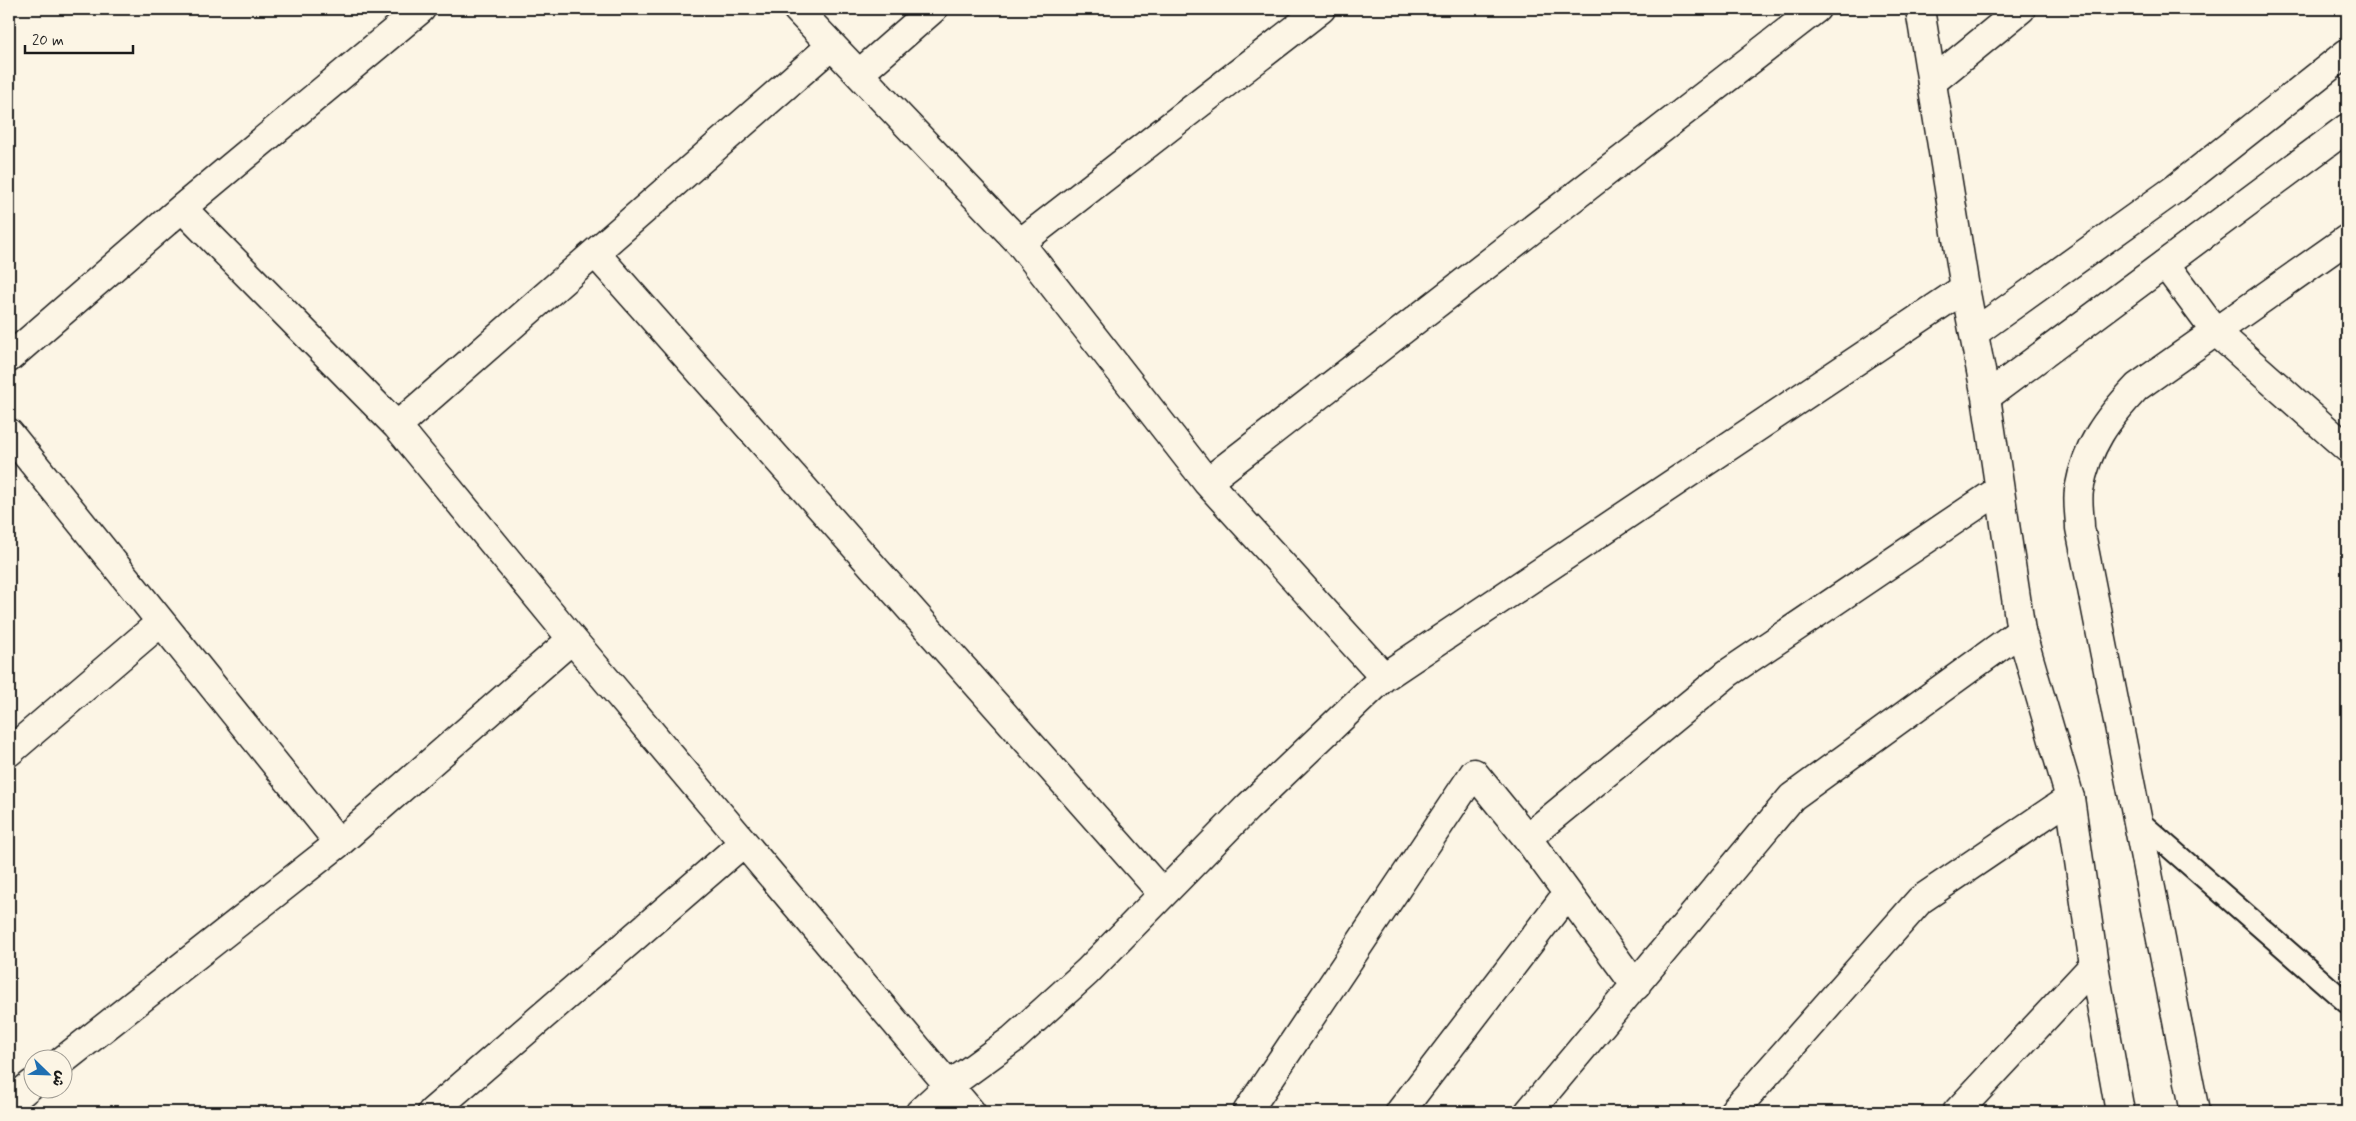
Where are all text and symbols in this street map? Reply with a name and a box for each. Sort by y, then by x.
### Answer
scale bar [25,22,132,54]
text: 20 m [32,31,64,51]
north arrow [22,1048,72,1098]
text: ش [48,1068,70,1089]

